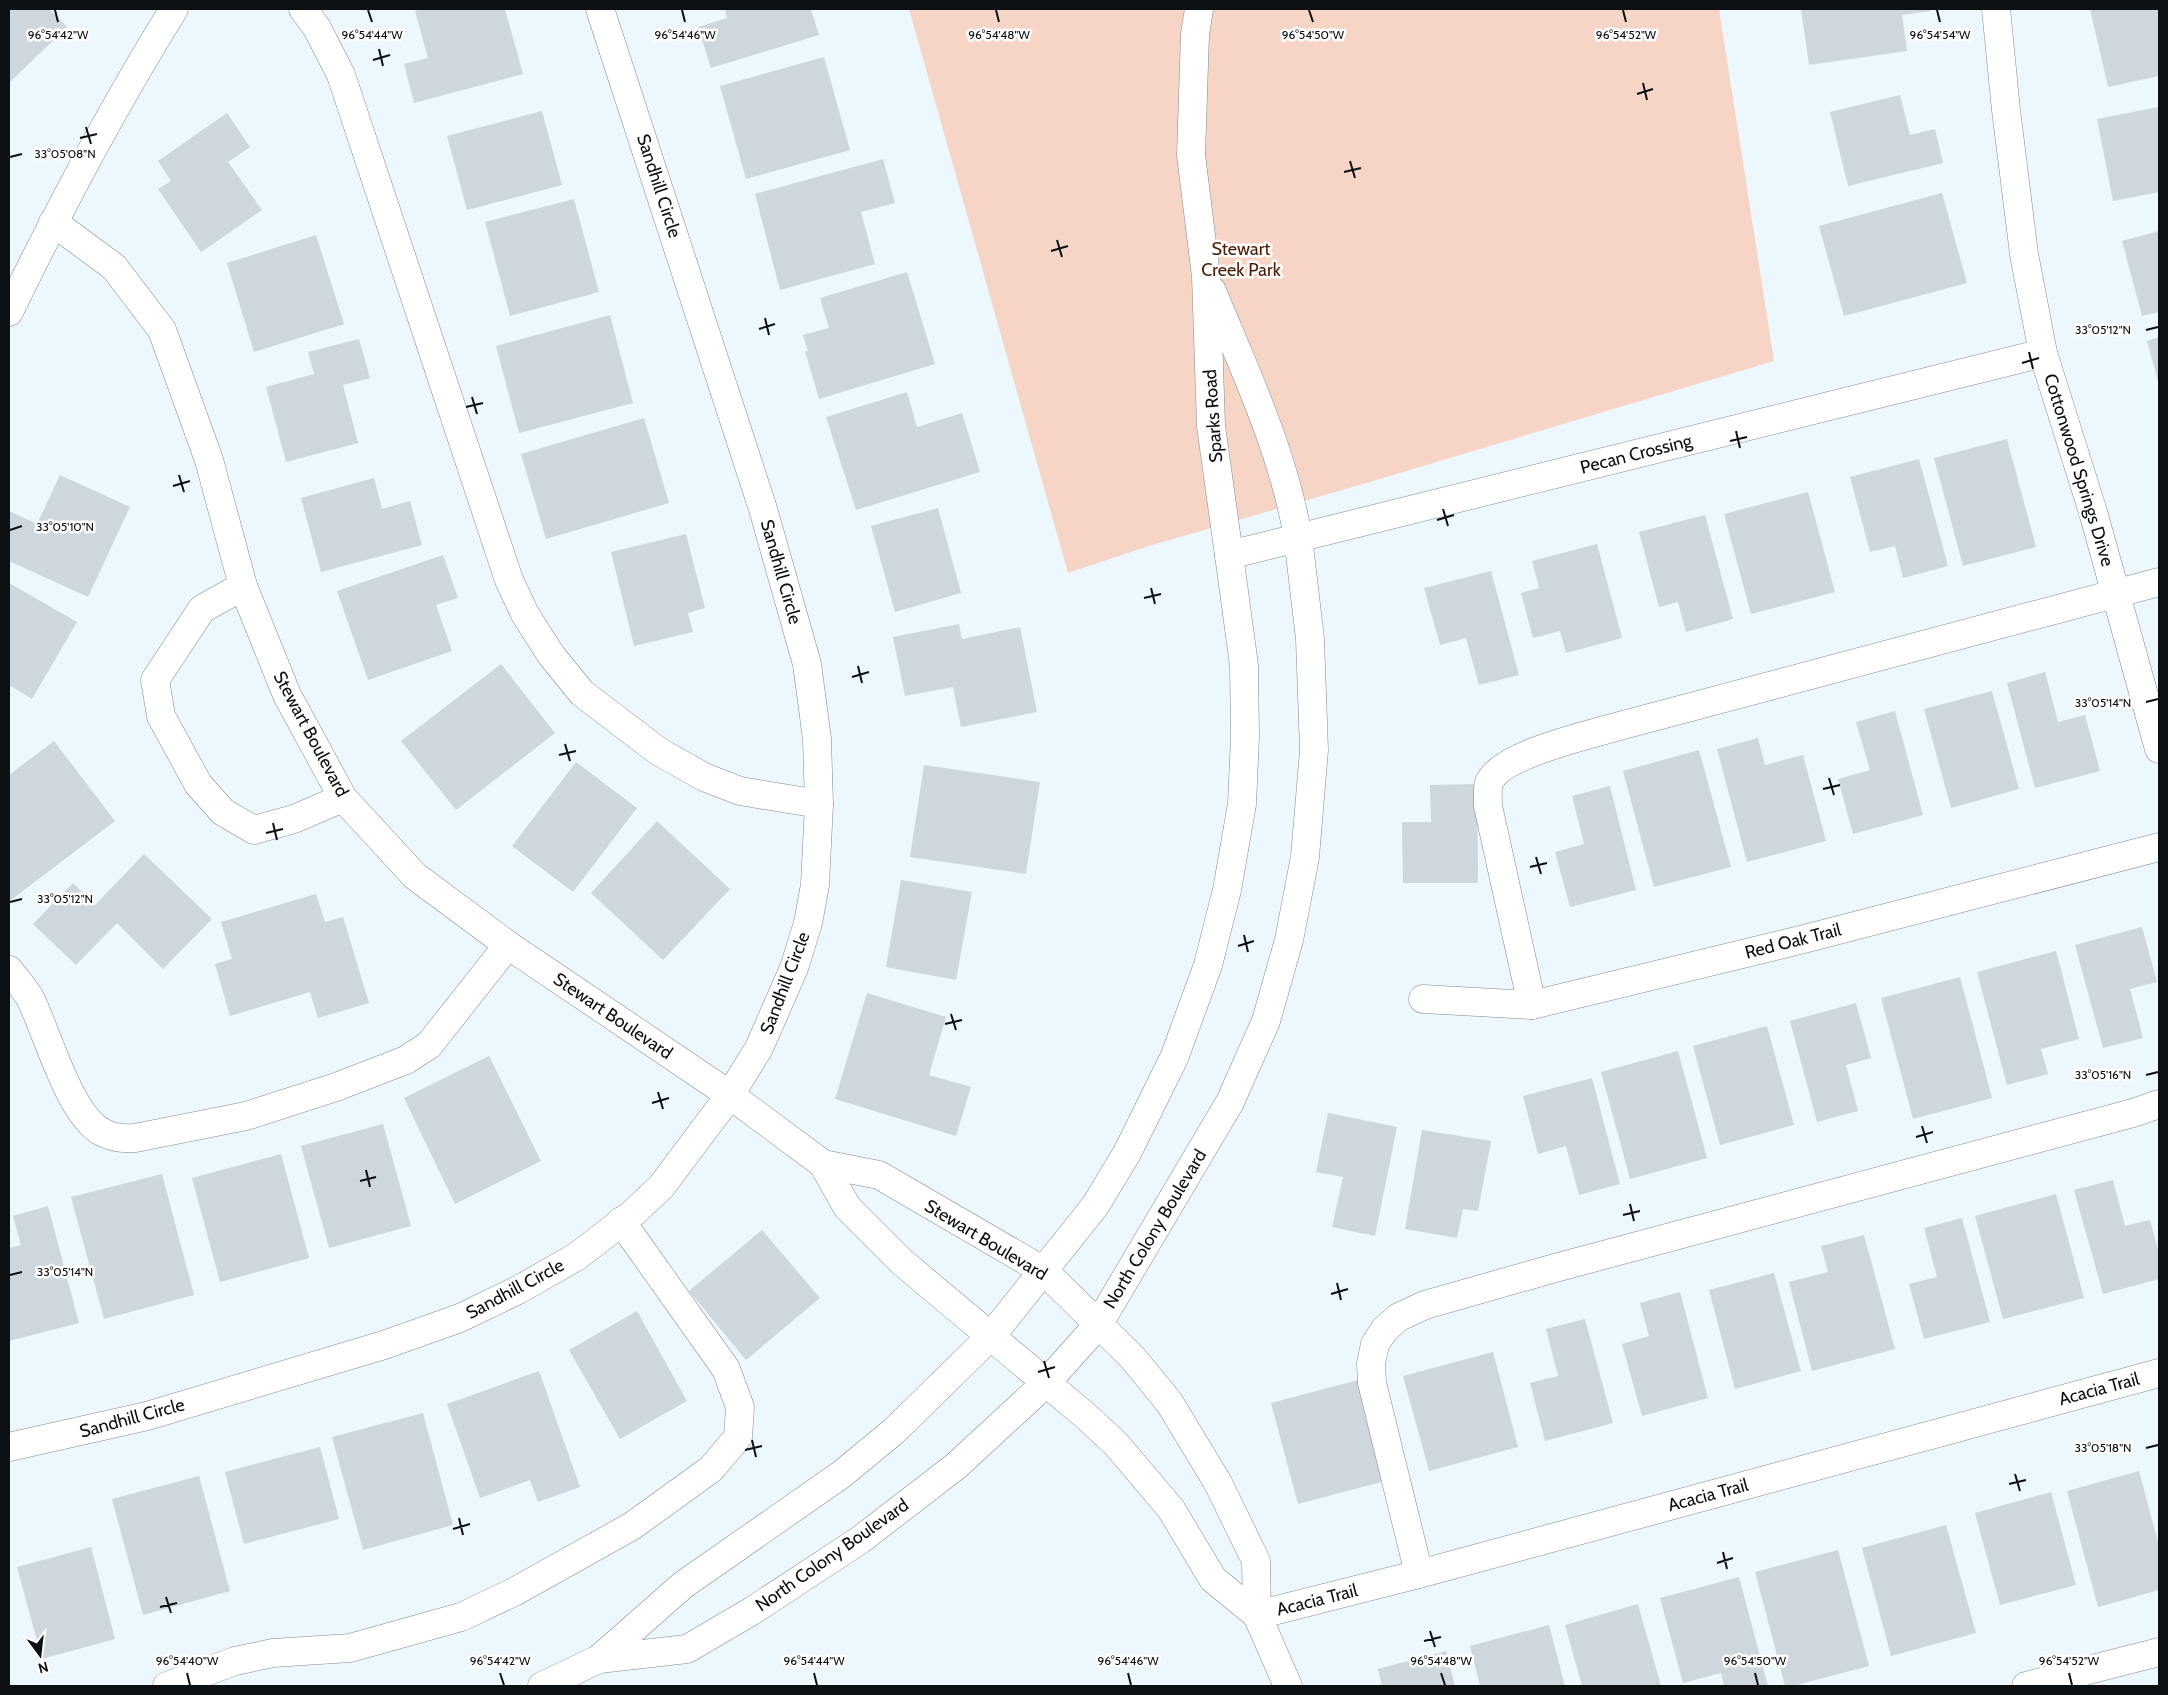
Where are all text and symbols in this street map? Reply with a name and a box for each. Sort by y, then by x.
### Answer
text: 96°54'42"W [28,27,89,42]
text: 96°54'44"W [341,27,403,42]
text: 96°54'46"W [654,27,716,42]
text: 96°54'48"W [968,27,1030,42]
text: 96°54'50"W [1282,27,1345,42]
text: 96°54'52"W [1596,27,1657,42]
text: 96°54'54"W [1910,27,1971,42]
street label: Sandhill Circle [632,131,686,241]
text: 33°05'08"N [34,146,96,161]
park label: Stewart Creek Park [1201,238,1282,281]
text: 33°05'12"N [2075,322,2131,337]
street label: Sparks Road [1199,369,1227,463]
street label: Cottonwood Springs Drive [2039,371,2119,569]
street label: Pecan Crossing [1578,429,1695,478]
street label: Sandhill Circle [756,517,806,627]
text: 33°05'10"N [36,519,94,534]
street label: Stewart Boulevard [269,667,353,801]
text: 33°05'14"N [2075,695,2131,710]
text: 33°05'12"N [37,891,93,906]
street label: Red Oak Trail [1743,918,1844,964]
street label: Sandhill Circle [755,929,815,1037]
street label: Stewart Boulevard [549,968,677,1064]
text: 33°05'16"N [2075,1067,2131,1082]
street label: North Colony Boulevard [1099,1145,1211,1313]
street label: Stewart Boulevard [921,1195,1051,1285]
street label: Sandhill Circle [462,1254,568,1324]
text: 33°05'14"N [37,1264,93,1279]
street label: Acacia Trail [2056,1367,2142,1410]
street label: Sandhill Circle [77,1393,187,1443]
text: 33°05'18"N [2075,1440,2131,1455]
street label: Acacia Trail [1665,1473,1751,1516]
street label: North Colony Boulevard [751,1494,913,1616]
street label: Acacia Trail [1274,1579,1360,1621]
north arrow [15,1630,65,1680]
text: 96°54'40"W [156,1653,219,1668]
text: 96°54'42"W [470,1653,531,1668]
text: 96°54'44"W [783,1653,845,1668]
text: 96°54'46"W [1097,1653,1159,1668]
text: 96°54'48"W [1410,1653,1472,1668]
text: 96°54'50"W [1724,1653,1787,1668]
text: 96°54'52"W [2039,1653,2100,1668]
text: N [36,1658,50,1678]

